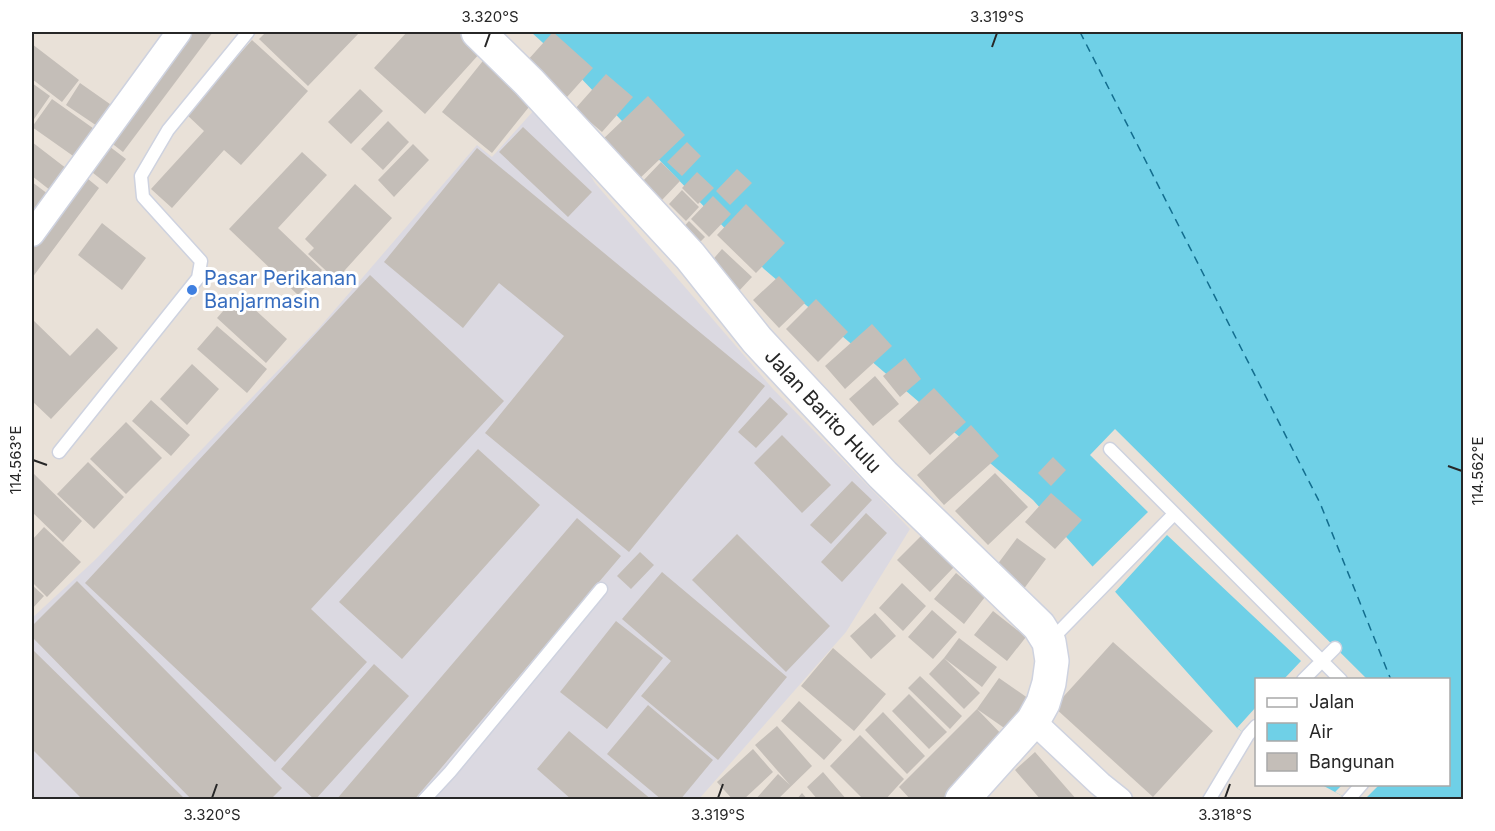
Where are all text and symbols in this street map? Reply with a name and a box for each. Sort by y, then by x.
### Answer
text: 3.320°S [461,7,519,26]
text: 3.319°S [970,7,1024,26]
place label: Pasar Perikanan Banjarmasin [204,266,357,313]
marker: Pasar Perikanan Banjarmasin [185,283,199,297]
street label: Jalan Barito Hulu [759,344,887,478]
text: 114.563°E [6,426,25,494]
text: 114.562°E [1468,437,1487,505]
legend [1255,678,1450,786]
text: Jalan [1309,691,1354,712]
text: Air [1309,721,1333,742]
text: Bangunan [1309,751,1395,772]
text: 3.320°S [183,805,241,824]
text: 3.319°S [691,805,745,824]
text: 3.318°S [1198,805,1252,824]

